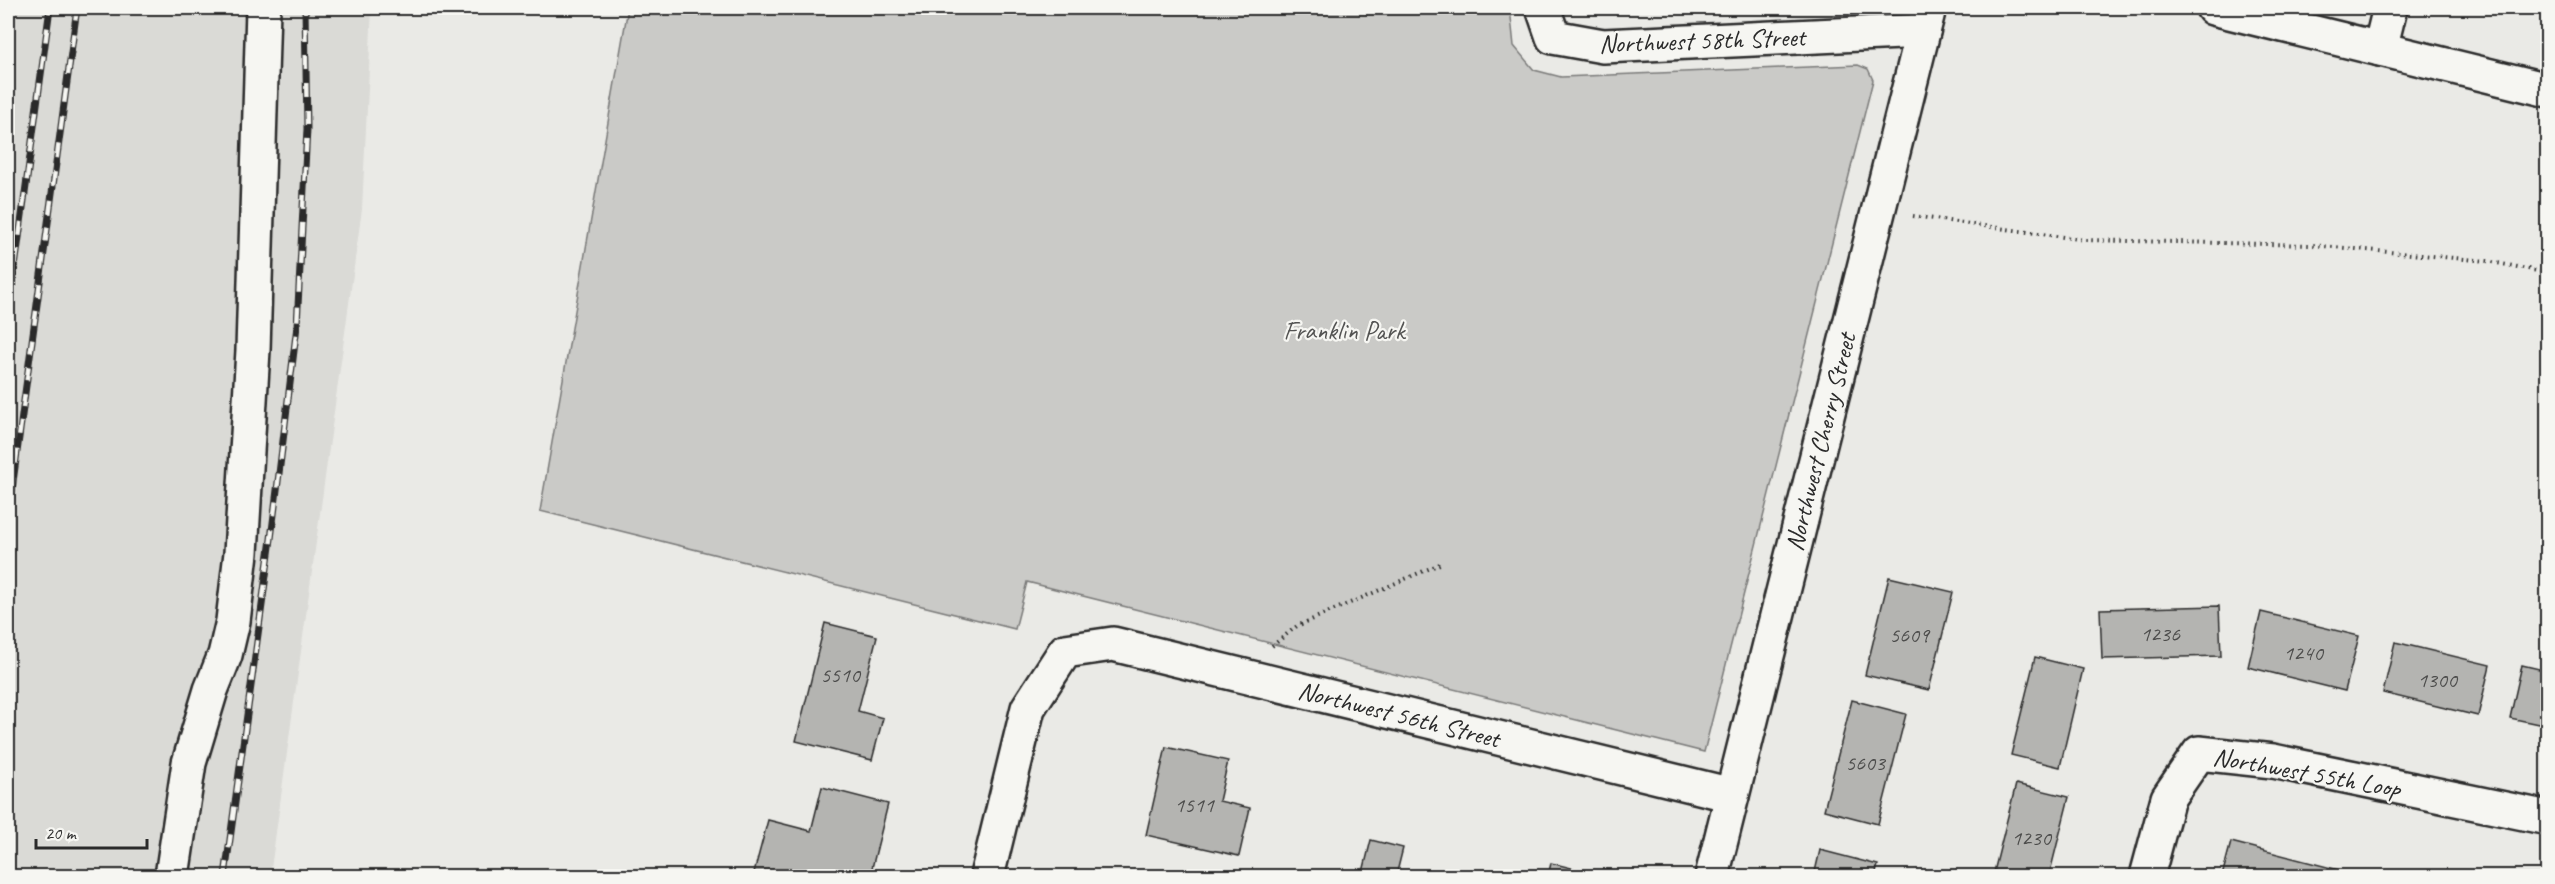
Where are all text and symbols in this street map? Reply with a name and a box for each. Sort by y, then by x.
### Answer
street label: Northwest 58th Street [1598,20,1808,61]
park label: Franklin Park [1283,314,1407,347]
street label: Northwest Cherry Street [1778,328,1864,554]
house number: 1236 [2140,620,2181,648]
house number: 5609 [1889,621,1931,649]
house number: 1240 [2283,639,2325,667]
house number: 5510 [820,661,862,689]
house number: 1300 [2417,666,2459,694]
street label: Northwest 56th Street [1295,674,1505,756]
street label: Northwest 55th Loop [2211,740,2405,806]
house number: 5603 [1845,749,1887,777]
house number: 1511 [1174,791,1215,819]
scale bar [36,812,147,850]
text: 20 m [45,822,78,844]
house number: 1230 [2011,824,2053,852]

